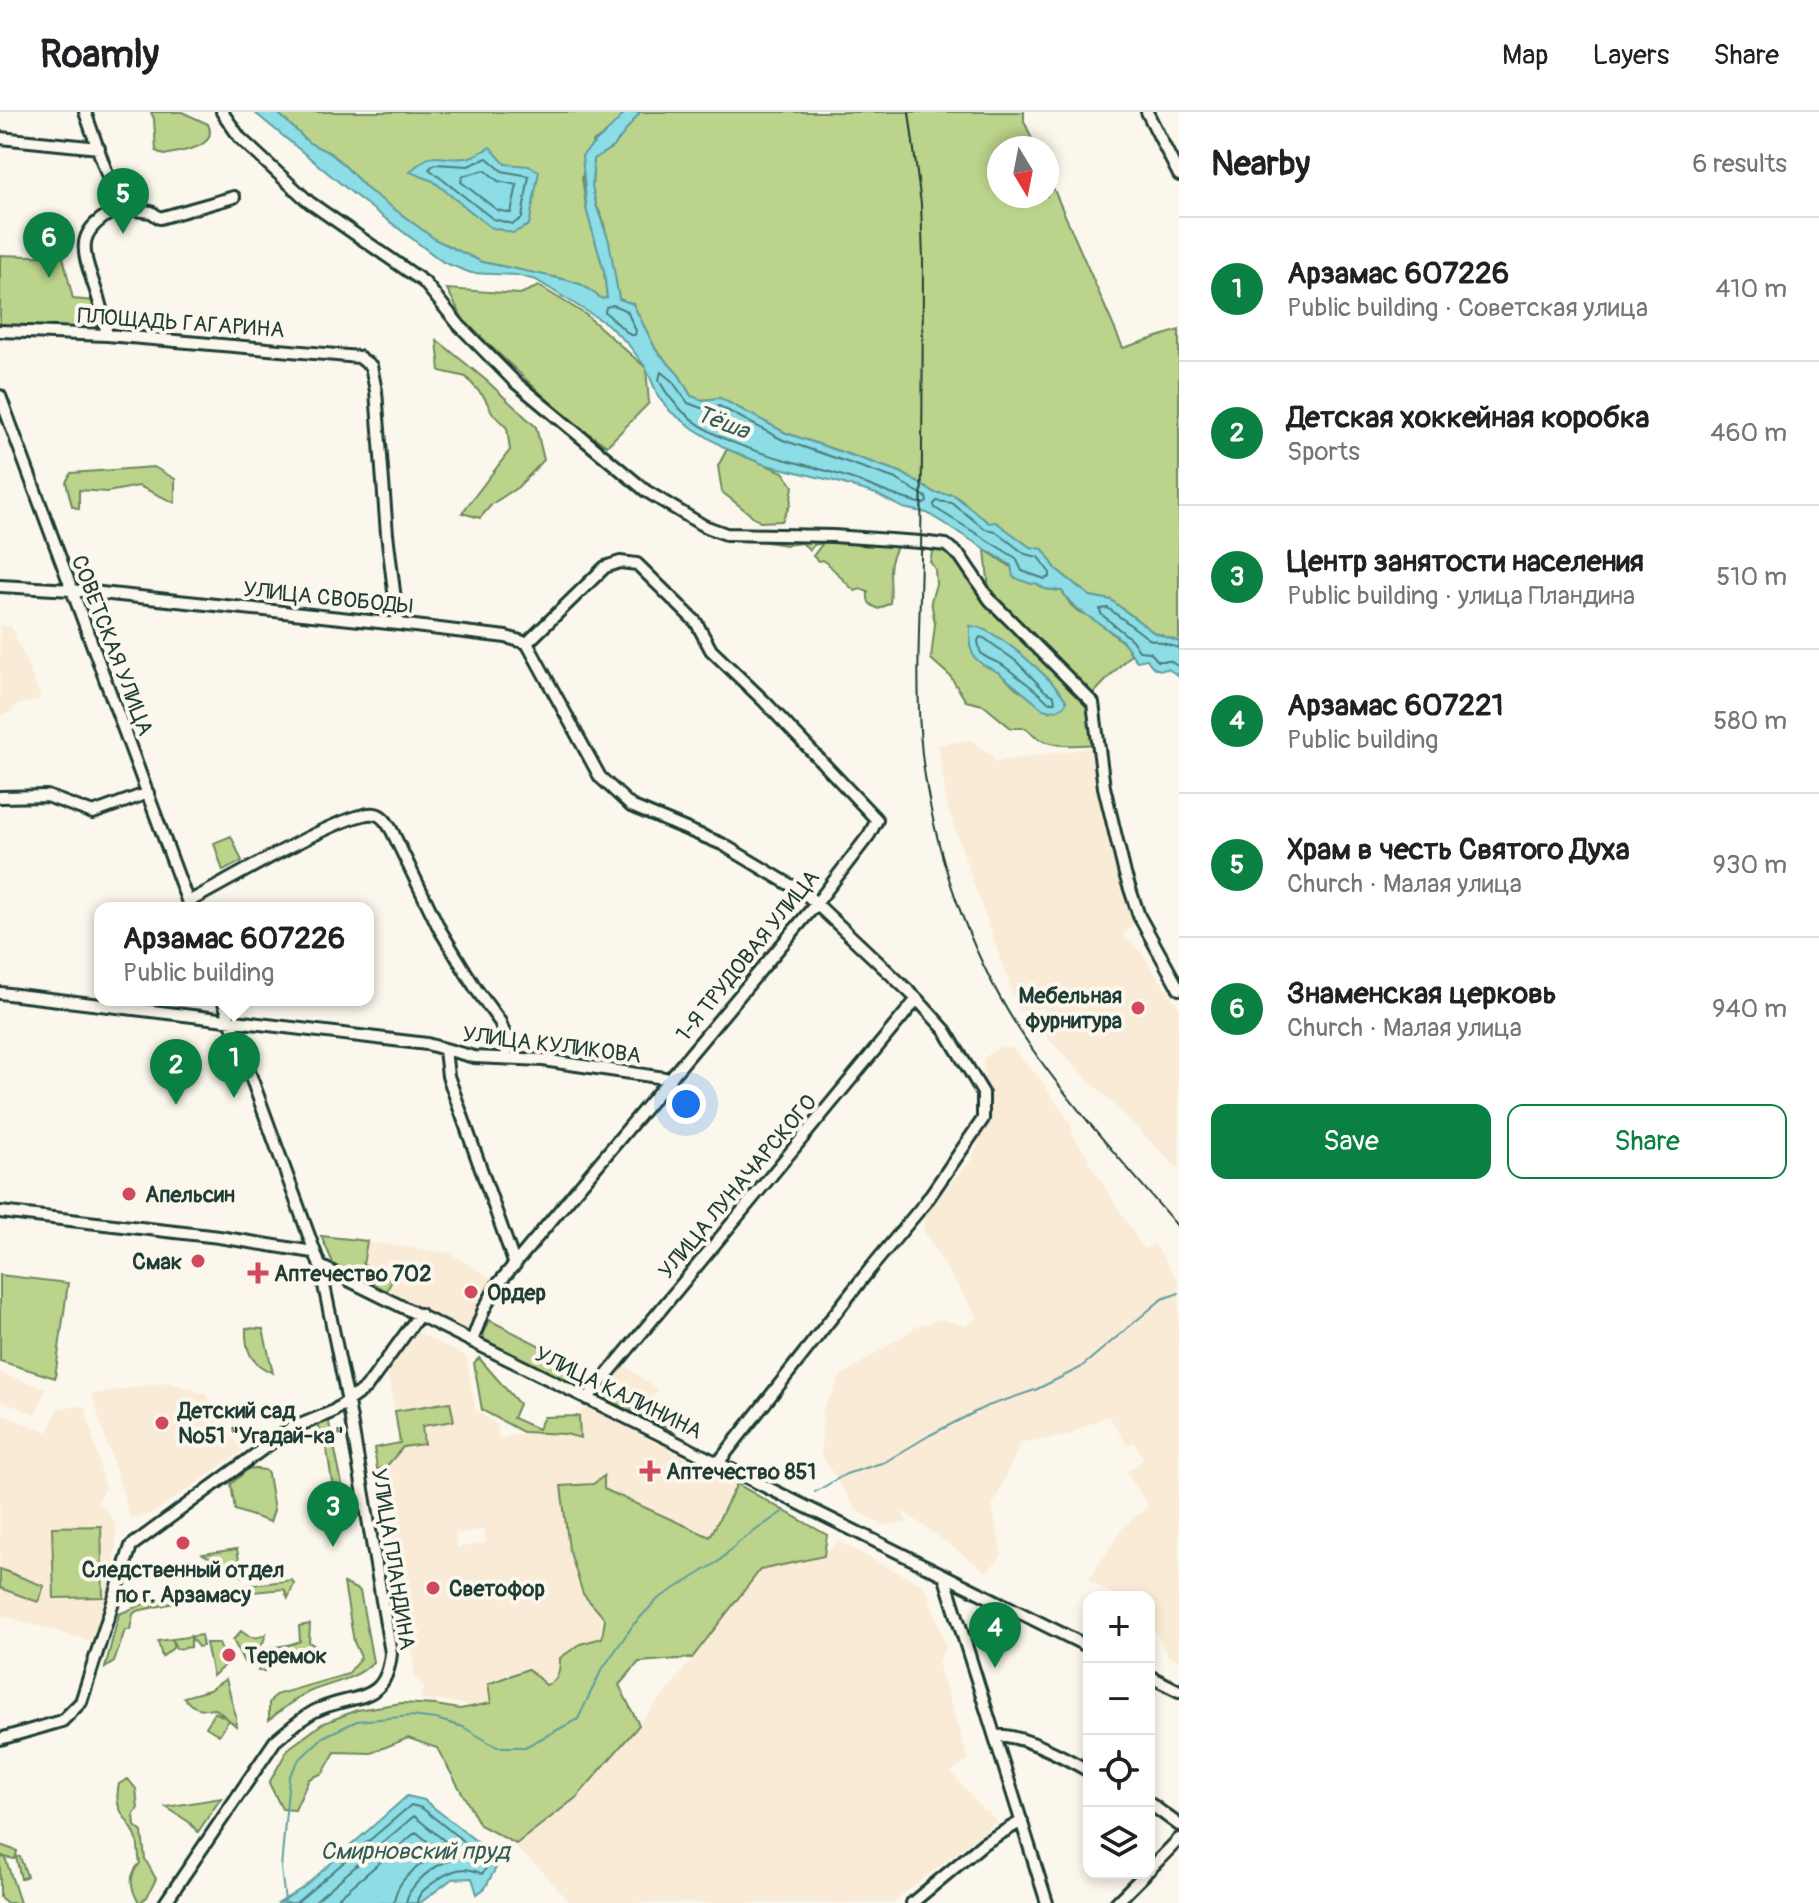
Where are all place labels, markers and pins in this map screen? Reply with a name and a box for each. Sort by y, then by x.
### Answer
pin: 5 [97,168,149,234]
pin: 6 [23,212,75,278]
place label: Мебельная фурнитура [1019,982,1122,1035]
marker: Мебельная фурнитура [1129,999,1147,1017]
pin: 1 [208,1032,260,1098]
pin: 2 [150,1039,202,1105]
place label: Апельсин [145,1181,235,1209]
marker: Апельсин [120,1185,138,1203]
place label: Смак [132,1248,182,1276]
marker: Смак [189,1252,207,1270]
place label: Аптечество 702 [274,1260,431,1288]
marker: Аптечество 702 [249,1264,267,1282]
place label: Ордер [487,1279,546,1307]
marker: Ордер [462,1283,480,1301]
place label: Детский сад №51 "Угадай-ка" [176,1397,344,1450]
marker: Детский сад №51 "Угадай-ка" [153,1414,171,1432]
place label: Аптечество 851 [666,1458,816,1486]
marker: Аптечество 851 [641,1462,659,1480]
pin: 3 [307,1481,359,1547]
marker: Следственный отдел по г. Арзамасу [174,1534,192,1552]
place label: Следственный отдел по г. Арзамасу [82,1556,284,1609]
place label: Светофор [449,1575,545,1603]
marker: Светофор [424,1579,442,1597]
pin: 4 [969,1602,1021,1668]
place label: Теремок [244,1642,327,1670]
marker: Теремок [220,1646,238,1664]

